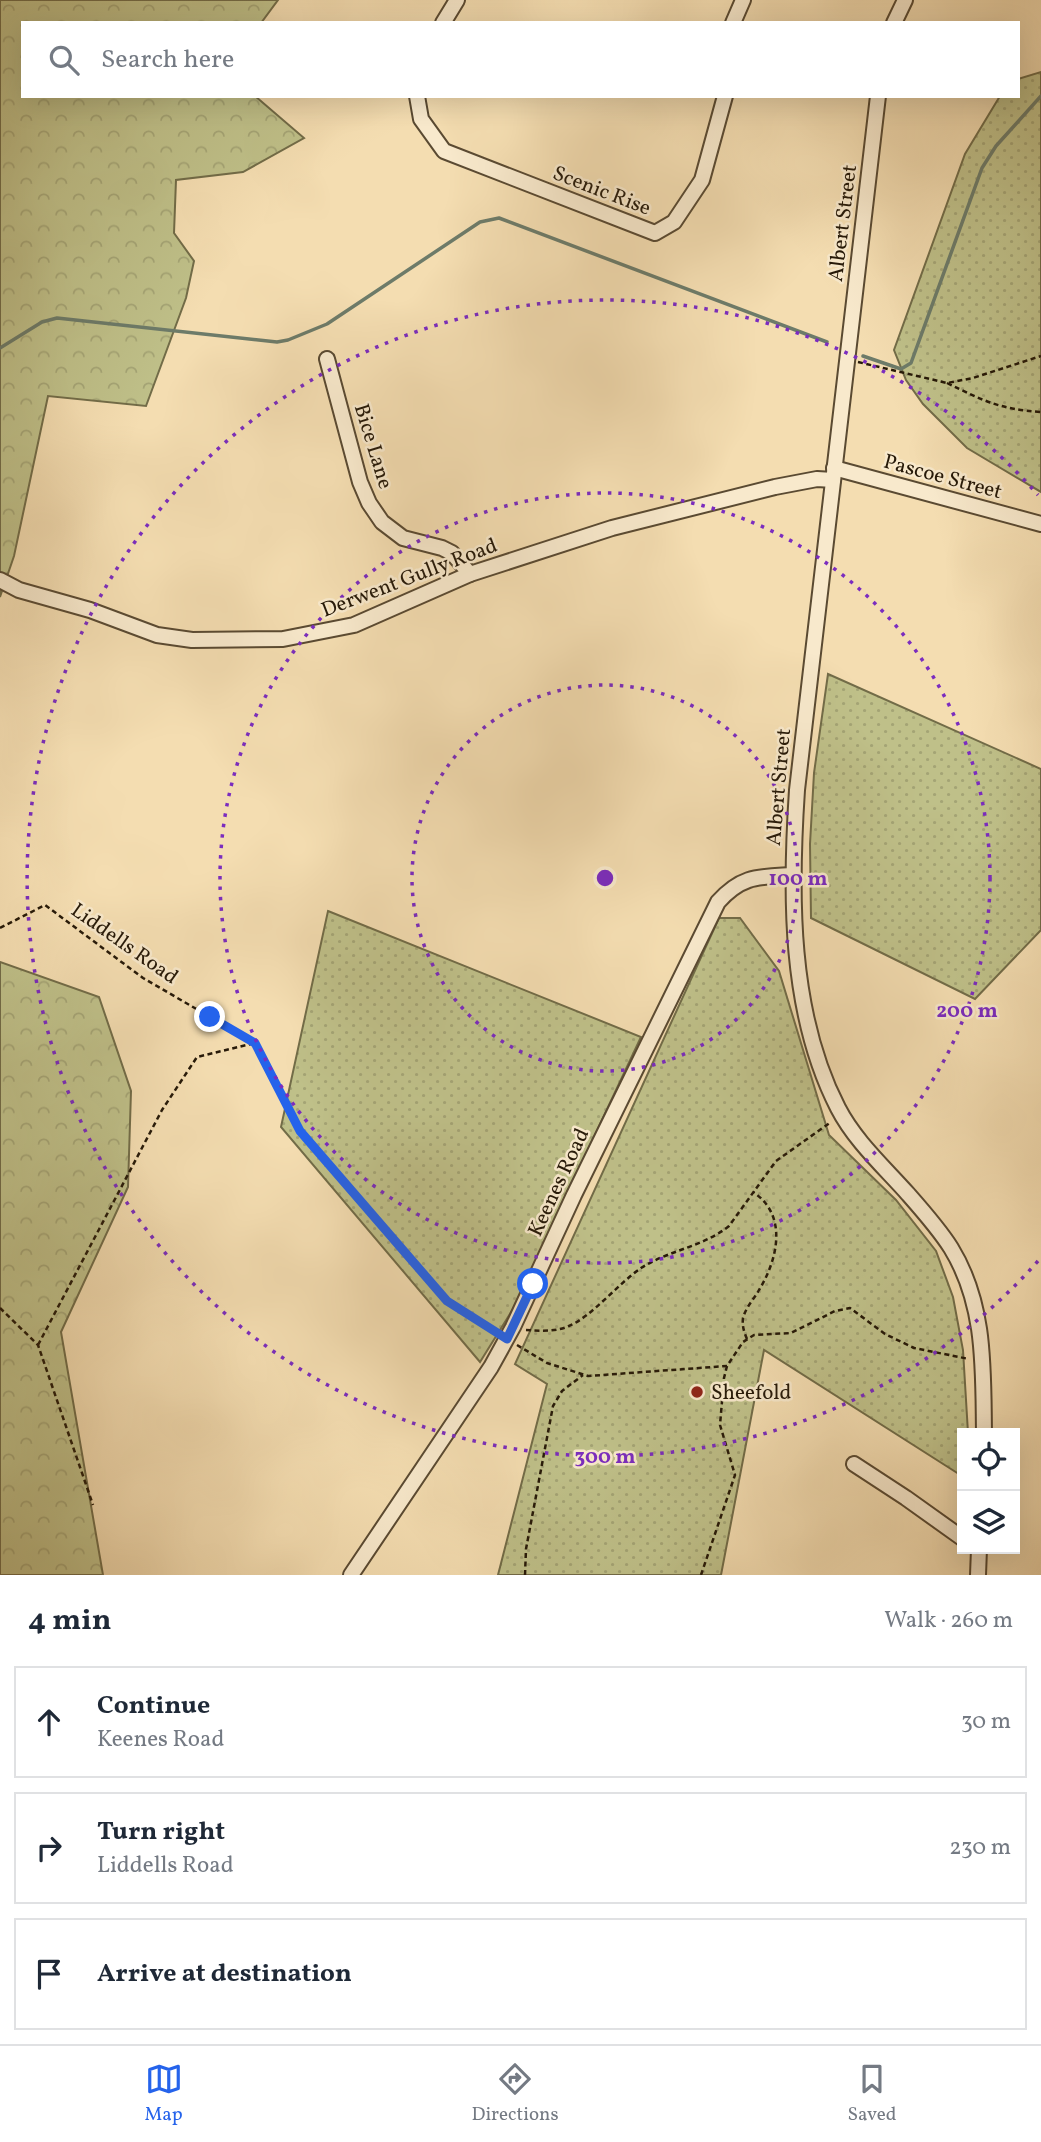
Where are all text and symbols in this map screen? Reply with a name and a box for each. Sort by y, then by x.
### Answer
search box [21,21,1020,98]
icon: search [45,41,83,79]
text: Search here [101,42,234,78]
street label: Scenic Rise [548,159,655,223]
street label: Albert Street [822,163,865,283]
street label: Bice Lane [346,400,399,493]
street label: Pascoe Street [880,448,1005,507]
street label: Derwent Gully Road [317,531,502,625]
street label: Albert Street [760,727,799,847]
text: 100 m [768,865,828,894]
centre of rings [593,866,617,890]
street label: Liddells Road [65,897,184,992]
text: 200 m [936,997,998,1026]
route end [194,1001,225,1032]
street label: Keenes Road [522,1124,597,1242]
route start [517,1268,548,1299]
place label: Sheefold [711,1379,791,1408]
marker: Sheefold [689,1384,705,1400]
map controls [957,1428,1020,1554]
button: locate [957,1428,1020,1491]
text: 300 m [575,1443,635,1472]
button: layers [957,1491,1020,1554]
text: 4 min [28,1600,112,1642]
text: Walk · 260 m [884,1605,1013,1637]
text: Continue [97,1688,210,1724]
icon: ahead [30,1703,68,1741]
text: 30 m [961,1706,1011,1738]
text: Keenes Road [97,1724,225,1756]
text: Turn right [97,1814,225,1850]
icon: right [30,1829,68,1867]
text: 230 m [949,1832,1011,1864]
text: Liddells Road [97,1850,234,1882]
icon: arrive [30,1955,68,1993]
text: Arrive at destination [97,1956,352,1992]
tab: Map [144,2060,183,2128]
tab: Directions [472,2060,559,2128]
tab: Saved [848,2060,896,2128]

